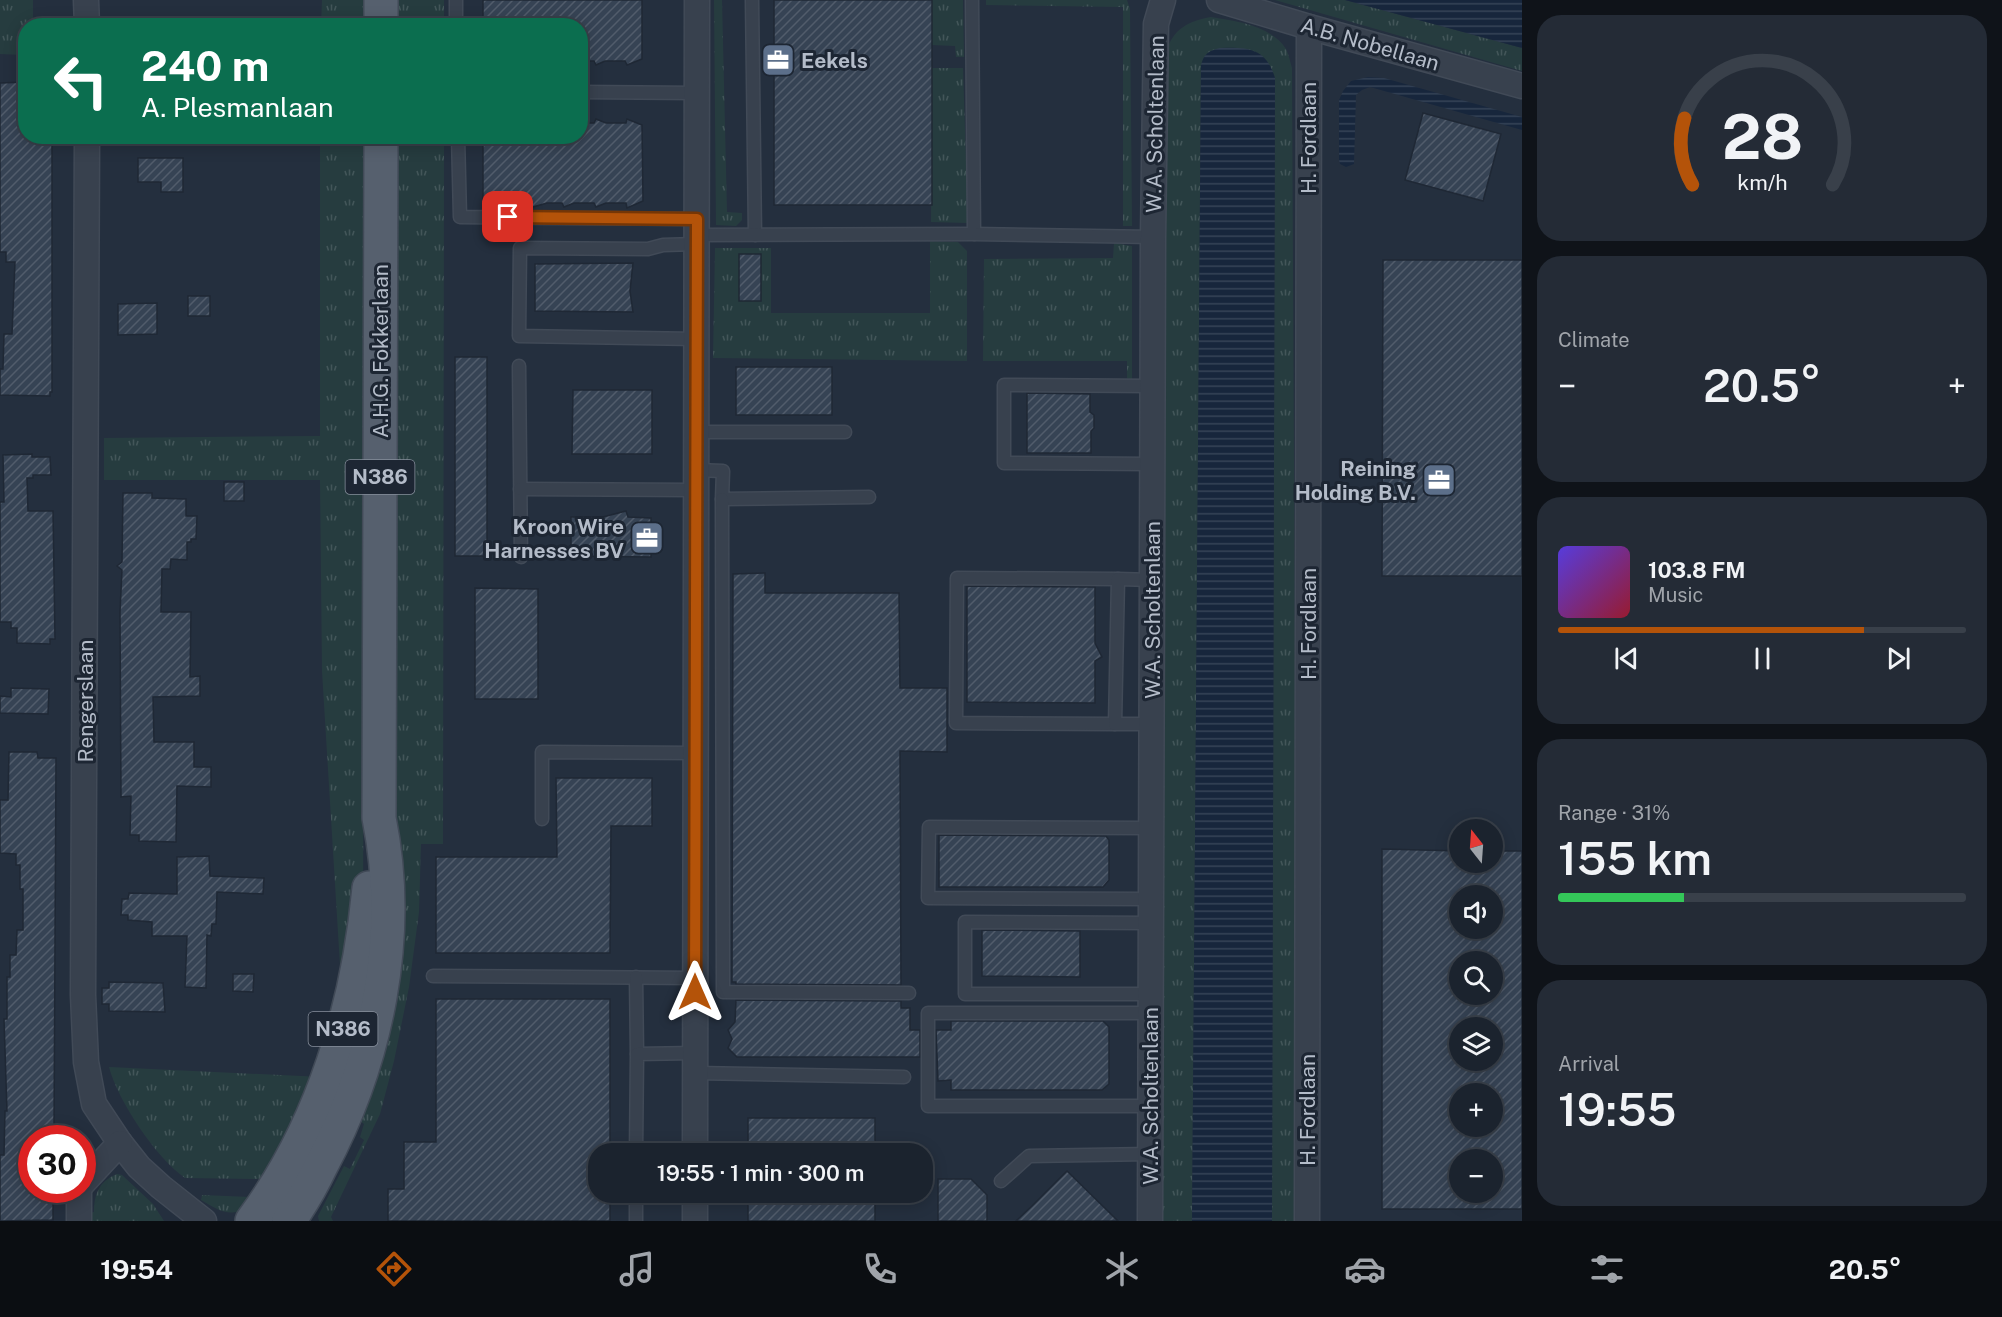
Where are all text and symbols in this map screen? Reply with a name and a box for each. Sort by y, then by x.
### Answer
street label: A.B. Nobellaan [1298,12,1442,76]
street label: W.A. Scholtenlaan [1141,35,1169,213]
text: 240 m [141,41,269,90]
icon: left [42,42,120,120]
office icon: Eekels [760,42,796,78]
place label: Eekels [801,48,868,73]
street label: H. Fordlaan [1296,82,1321,194]
text: A. Plesmanlaan [141,91,334,123]
text: 28 [1721,100,1803,173]
text: km/h [1737,170,1787,195]
pin [482,191,533,242]
icon: arrive [491,200,524,233]
street label: A.H.G. Fokkerlaan [368,264,393,438]
text: Climate [1558,328,1630,352]
text: 20.5° [1703,359,1821,412]
text: − [1558,367,1576,405]
text: + [1948,367,1966,405]
place label: Reining Holding B.V. [1295,456,1416,505]
road number: N386 [346,460,415,494]
office icon: Reining Holding B.V. [1421,462,1457,498]
place label: Kroon Wire Harnesses BV [484,514,624,563]
office icon: Kroon Wire Harnesses BV [629,520,665,556]
street label: W.A. Scholtenlaan [1140,521,1165,699]
text: 103.8 FM [1648,557,1746,583]
street label: H. Fordlaan [1296,568,1321,680]
text: Music [1648,583,1703,607]
street label: Rengerslaan [73,640,98,762]
icon: previous [1610,642,1643,675]
icon: pause [1746,642,1779,675]
icon: next [1882,642,1915,675]
text: Range · 31% [1558,801,1670,825]
north arrow [1449,819,1503,873]
map controls [1449,819,1503,1203]
text: 155 km [1558,832,1712,885]
button: sound [1449,885,1503,939]
button: search [1449,951,1503,1005]
position arrow [663,960,727,1024]
street label: W.A. Scholtenlaan [1138,1007,1163,1185]
road number: N386 [308,1012,378,1046]
button: layers [1449,1017,1503,1071]
text: Arrival [1558,1052,1620,1076]
street label: H. Fordlaan [1295,1054,1320,1166]
button: + [1449,1083,1503,1137]
text: 19:55 [1558,1083,1676,1136]
speed limit sign: 30 [18,1125,96,1203]
button: − [1449,1149,1503,1203]
text: 19:55 · 1 min · 300 m [657,1160,864,1186]
icon: directions [373,1248,415,1290]
icon: music [616,1248,658,1290]
icon: phone [859,1248,901,1290]
icon: climate [1101,1248,1143,1290]
icon: car [1344,1248,1386,1290]
icon: filters [1586,1248,1628,1290]
text: 19:54 [100,1253,173,1285]
text: 20.5° [1829,1253,1902,1285]

